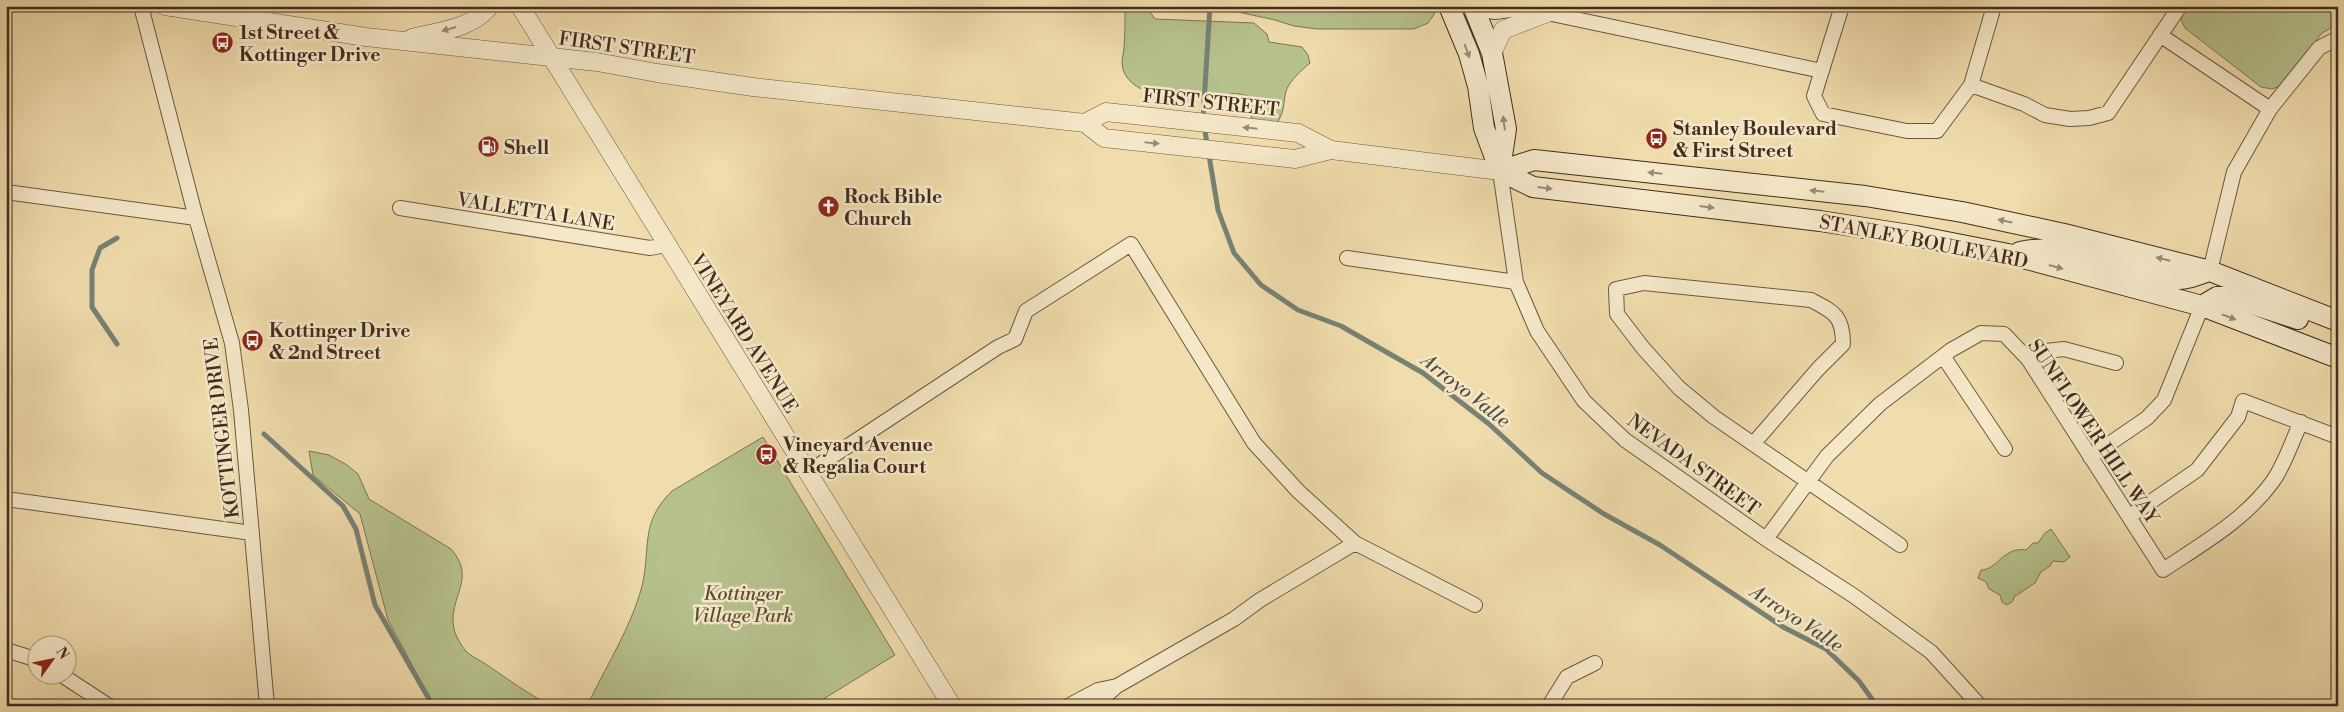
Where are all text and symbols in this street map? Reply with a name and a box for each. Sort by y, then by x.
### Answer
place label: 1st Street & Kottinger Drive [239,21,380,67]
one-way arrow [441,25,456,33]
street label: FIRST STREET [557,27,697,69]
bus stop icon: 1st Street & Kottinger Drive [211,31,235,55]
one-way arrow [1464,44,1472,59]
street label: FIRST STREET [1141,84,1280,122]
one-way arrow [1500,115,1508,131]
place label: Stanley Boulevard & First Street [1673,117,1837,163]
one-way arrow [1241,124,1257,132]
bus stop icon: Stanley Boulevard & First Street [1645,127,1669,151]
fuel station icon: Shell [476,135,500,159]
place label: Shell [504,136,549,160]
one-way arrow [1145,139,1161,147]
one-way arrow [1647,169,1663,177]
one-way arrow [1537,184,1553,192]
place label: Rock Bible Church [844,185,942,231]
one-way arrow [1809,187,1825,195]
street label: VALLETTA LANE [454,188,616,236]
church icon: Rock Bible Church [816,195,840,219]
one-way arrow [1699,203,1715,211]
street label: STANLEY BOULEVARD [1817,210,2030,274]
one-way arrow [1998,217,2013,225]
street label: VINEYARD AVENUE [685,248,803,418]
one-way arrow [2156,255,2171,263]
one-way arrow [2048,263,2064,271]
one-way arrow [2222,313,2237,321]
place label: Kottinger Drive & 2nd Street [269,319,410,365]
bus stop icon: Kottinger Drive & 2nd Street [241,329,265,353]
street label: SUNFLOWER HILL WAY [2022,335,2165,530]
street label: KOTTINGER DRIVE [199,336,245,520]
water label: Arroyo Valle [1414,347,1515,434]
street label: NEVADA STREET [1622,409,1764,521]
place label: Vineyard Avenue & Regalia Court [782,433,933,479]
bus stop icon: Vineyard Avenue & Regalia Court [755,443,779,467]
water label: Arroyo Valle [1743,579,1848,659]
park label: Kottinger Village Park [693,582,793,628]
north arrow [28,634,78,684]
text: N [51,644,73,663]

